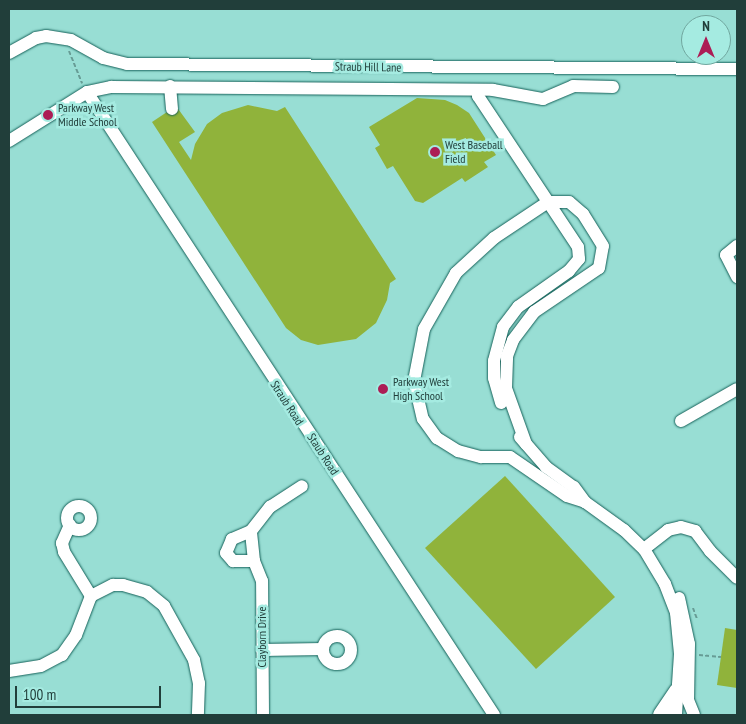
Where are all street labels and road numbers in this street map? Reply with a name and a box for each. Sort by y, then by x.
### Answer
street label: Straub Hill Lane [335,59,401,75]
street label: Straub Road [267,378,307,428]
street label: Staub Road [304,431,342,477]
street label: Clayborn Drive [255,607,269,667]

